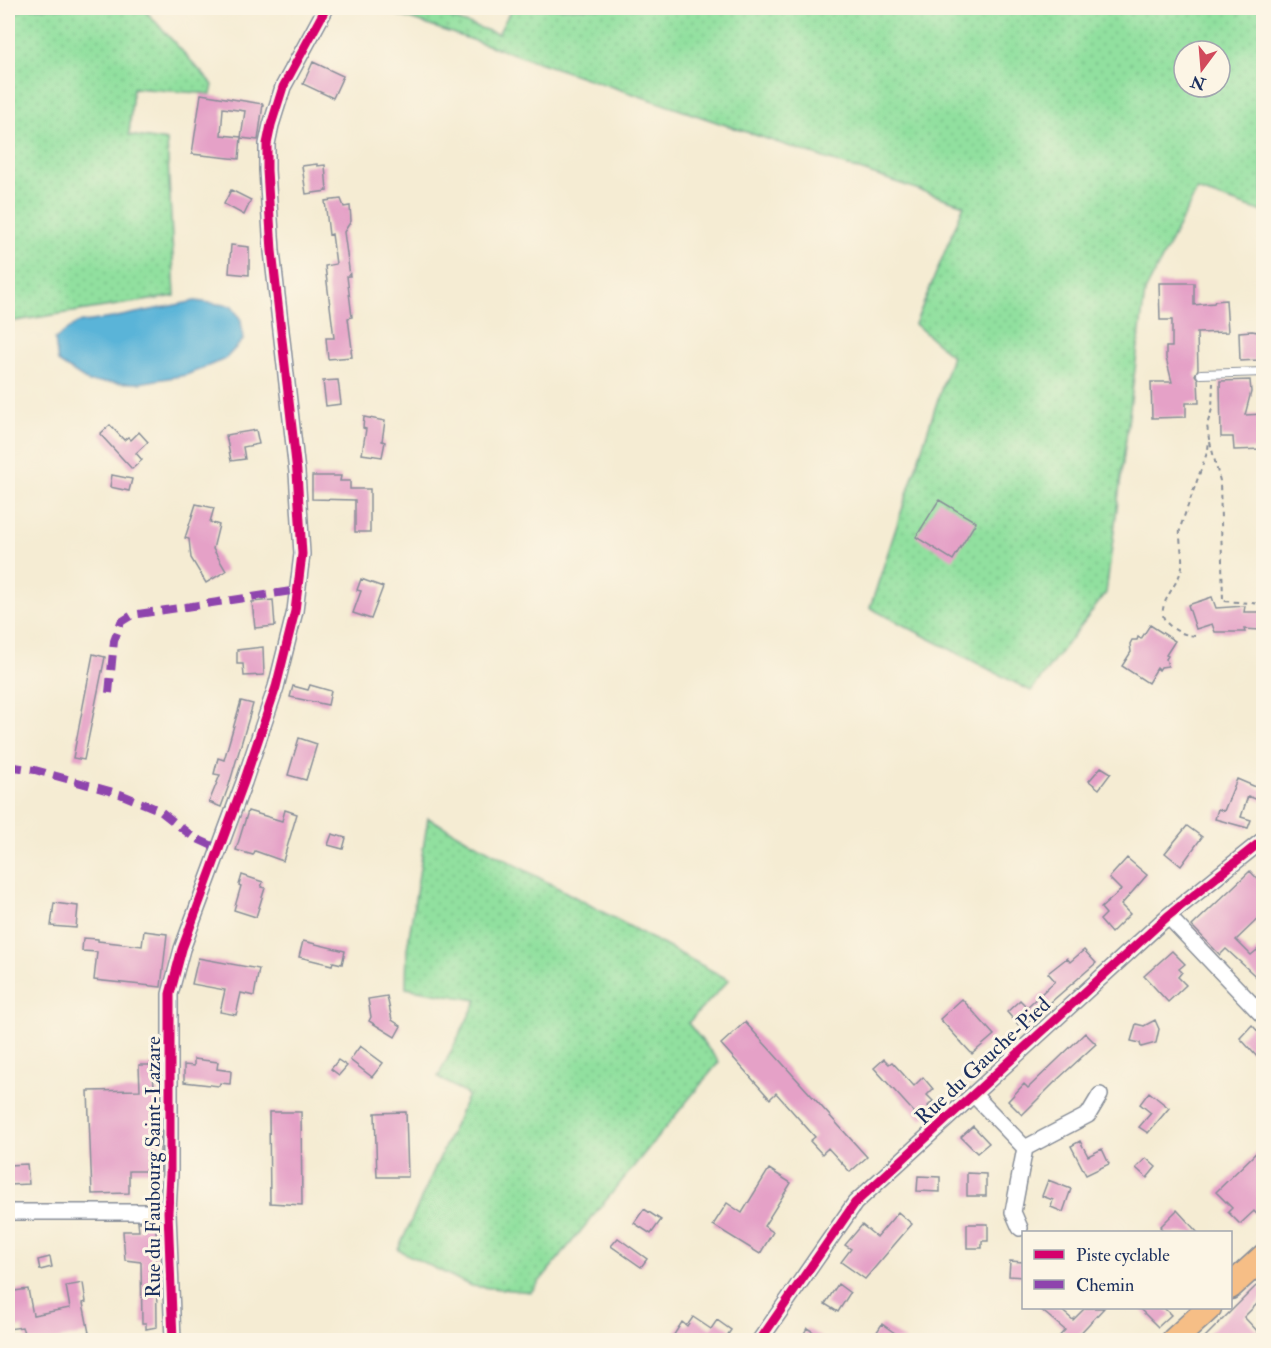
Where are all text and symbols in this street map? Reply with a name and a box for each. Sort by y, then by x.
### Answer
north arrow [1172,39,1232,99]
text: N [1188,71,1209,94]
street label: Rue du Gauche-Pied [910,991,1057,1131]
street label: Rue du Faubourg Saint-Lazare [140,1036,167,1298]
legend [1022,1231,1232,1309]
text: Piste cyclable [1076,1244,1170,1267]
text: Chemin [1076,1274,1134,1297]

